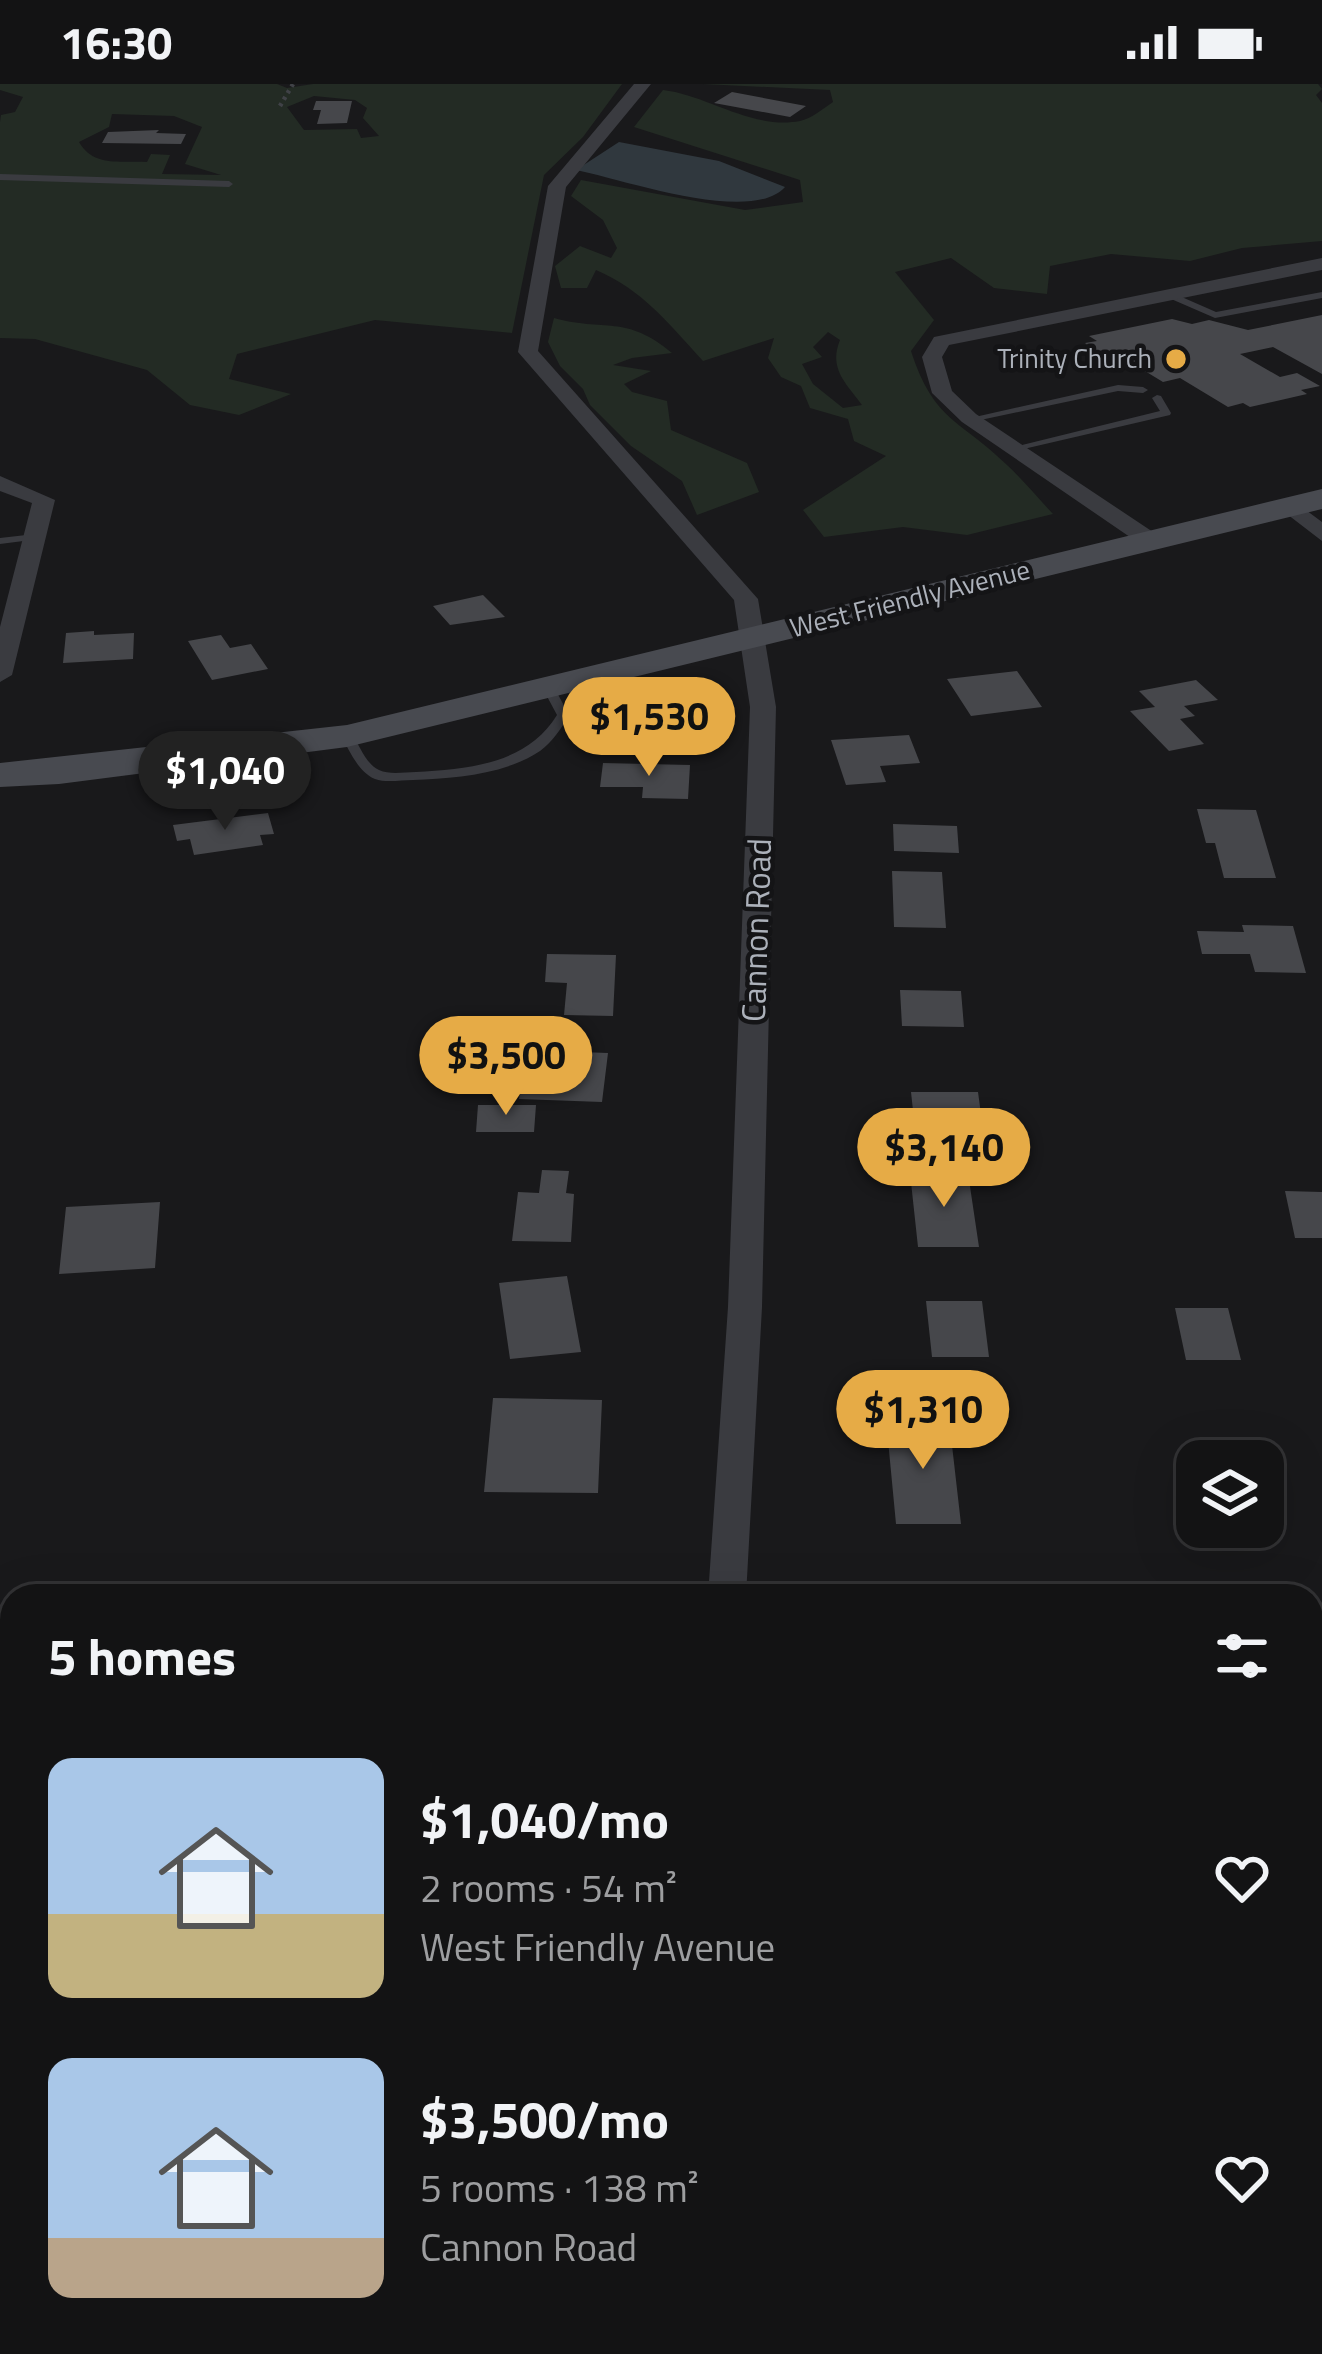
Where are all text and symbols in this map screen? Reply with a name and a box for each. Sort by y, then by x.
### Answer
text: 16:30 [60,8,172,76]
place label: Trinity Church [997,337,1152,378]
marker: Trinity Church [1163,346,1189,372]
street label: West Friendly Avenue [785,548,1034,647]
pin: $1,530 [551,677,747,779]
text: $1,530 [589,686,709,745]
pin: $1,040 [127,731,323,833]
text: $1,040 [165,740,285,799]
street label: Cannon Road [728,837,784,1023]
pin: $3,500 [408,1016,604,1118]
text: $3,500 [446,1025,566,1084]
pin: $3,140 [846,1108,1042,1210]
text: $3,140 [884,1117,1004,1176]
pin: $1,310 [825,1370,1021,1472]
text: $1,310 [863,1379,983,1438]
map controls [1176,1440,1284,1548]
button: layers [1176,1440,1284,1548]
text: 5 homes [48,1617,236,1695]
icon: filters [1209,1623,1275,1689]
text: $1,040/mo [420,1780,669,1858]
icon: home [144,1806,288,1950]
icon: heart [1209,1845,1275,1911]
text: 2 rooms · 54 m² [420,1858,677,1917]
text: West Friendly Avenue [420,1917,775,1976]
text: $3,500/mo [420,2080,669,2158]
icon: home [144,2106,288,2250]
icon: heart [1209,2145,1275,2211]
text: 5 rooms · 138 m² [420,2158,699,2217]
text: Cannon Road [420,2217,637,2276]

